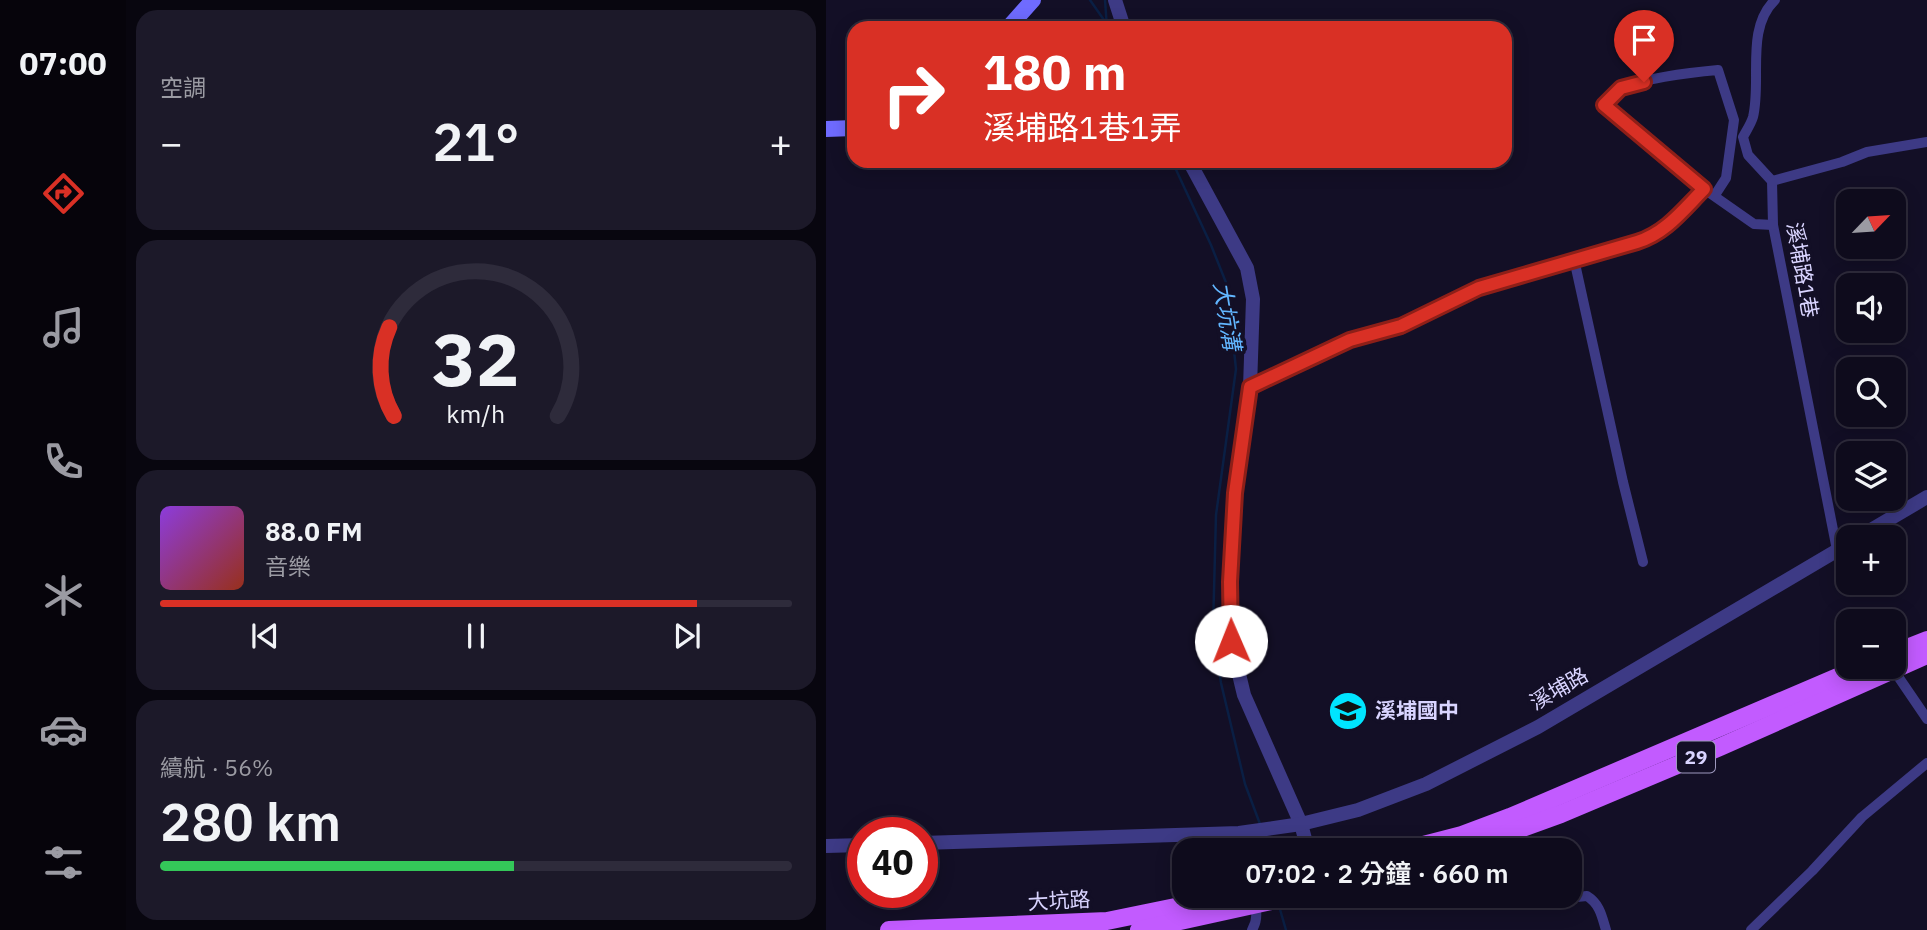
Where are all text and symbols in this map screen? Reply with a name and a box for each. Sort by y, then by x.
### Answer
pin [1614,10,1674,82]
icon: arrive [1625,21,1663,59]
text: 180 m [983,40,1127,103]
text: 07:00 [19,42,107,84]
icon: right [868,49,959,140]
text: 空調 [160,72,206,102]
text: 溪埔路1巷1弄 [983,106,1181,148]
text: 21° [433,108,519,175]
text: − [160,118,183,167]
text: + [769,118,792,167]
icon: directions [39,169,88,218]
north arrow [1836,189,1906,259]
map controls [1836,189,1906,679]
street label: 溪埔路1巷 [1781,220,1825,320]
button: sound [1836,273,1906,343]
water label: 大坑溝 [1208,279,1249,355]
icon: music [39,303,88,352]
text: 32 [432,311,520,406]
button: search [1836,357,1906,427]
text: km/h [447,397,505,430]
icon: phone [39,437,88,486]
button: layers [1836,441,1906,511]
text: 88.0 FM [265,514,363,548]
button: + [1836,525,1906,595]
text: 音樂 [265,551,311,581]
icon: climate [39,571,88,620]
position arrow [1194,604,1268,678]
button: − [1836,609,1906,679]
icon: previous [246,617,284,655]
icon: pause [457,617,495,655]
icon: next [668,617,706,655]
street label: 溪埔路 [1524,660,1593,716]
school or university icon: 溪埔國中 [1327,690,1369,732]
place label: 溪埔國中 [1375,696,1459,724]
icon: car [39,705,88,754]
road number: 29 [1677,742,1715,772]
text: 續航 · 56% [160,752,273,782]
text: 280 km [160,788,341,855]
speed limit sign: 40 [847,817,938,908]
icon: filters [39,838,88,887]
text: 07:02 · 2 分鐘 · 660 m [1245,856,1509,890]
street label: 大坑路 [1027,884,1091,916]

